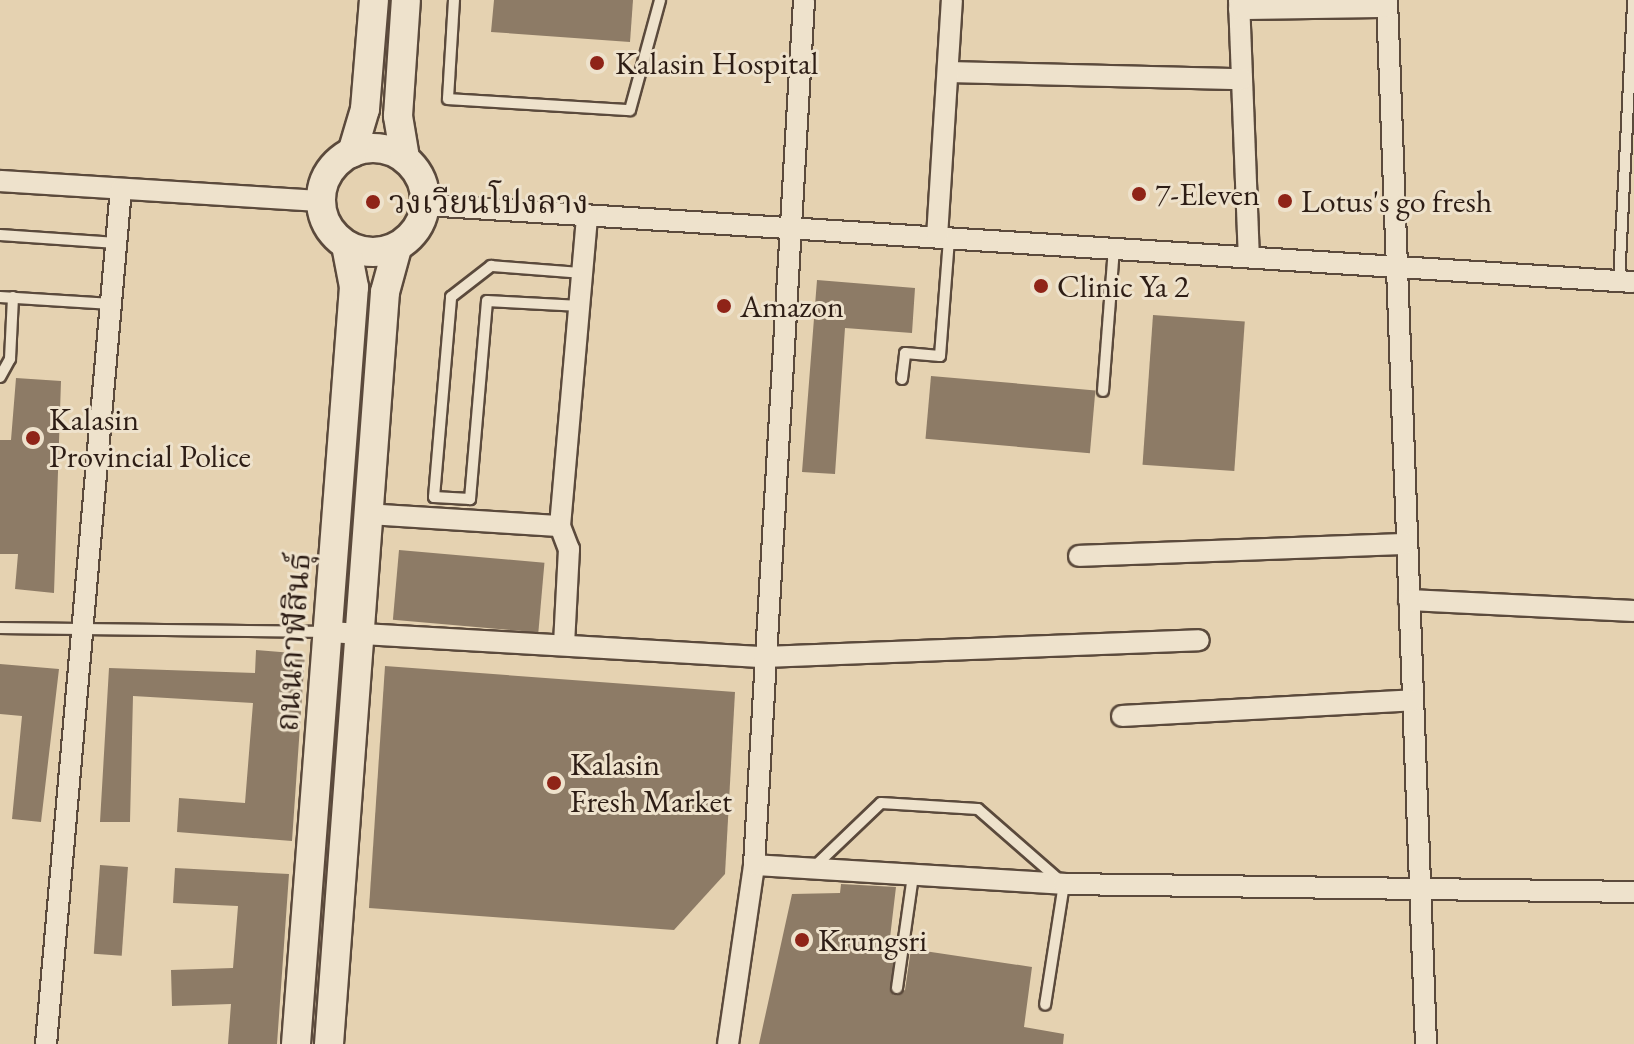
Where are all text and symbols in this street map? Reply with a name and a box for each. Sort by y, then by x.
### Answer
place label: Kalasin Hospital [615,44,819,82]
marker: Kalasin Hospital [586,52,608,74]
place label: 7-Eleven [1155,175,1260,213]
place label: Lotus's go fresh [1301,182,1492,220]
place label: วงเวียนโปงลาง [389,183,589,221]
marker: 7-Eleven [1130,185,1148,203]
marker: Lotus's go fresh [1276,192,1294,210]
marker: วงเวียนโปงลาง [364,193,382,211]
place label: Clinic Ya 2 [1057,267,1189,305]
marker: Clinic Ya 2 [1032,277,1050,295]
place label: Amazon [740,287,844,325]
marker: Amazon [715,297,733,315]
place label: Kalasin Provincial Police [49,401,251,476]
marker: Kalasin Provincial Police [24,429,42,447]
street label: ถนนกาฬสินธุ์ [268,551,318,733]
place label: Kalasin Fresh Market [570,746,732,821]
marker: Kalasin Fresh Market [545,774,563,792]
place label: Krungsri [818,921,927,959]
marker: Krungsri [793,931,811,949]

